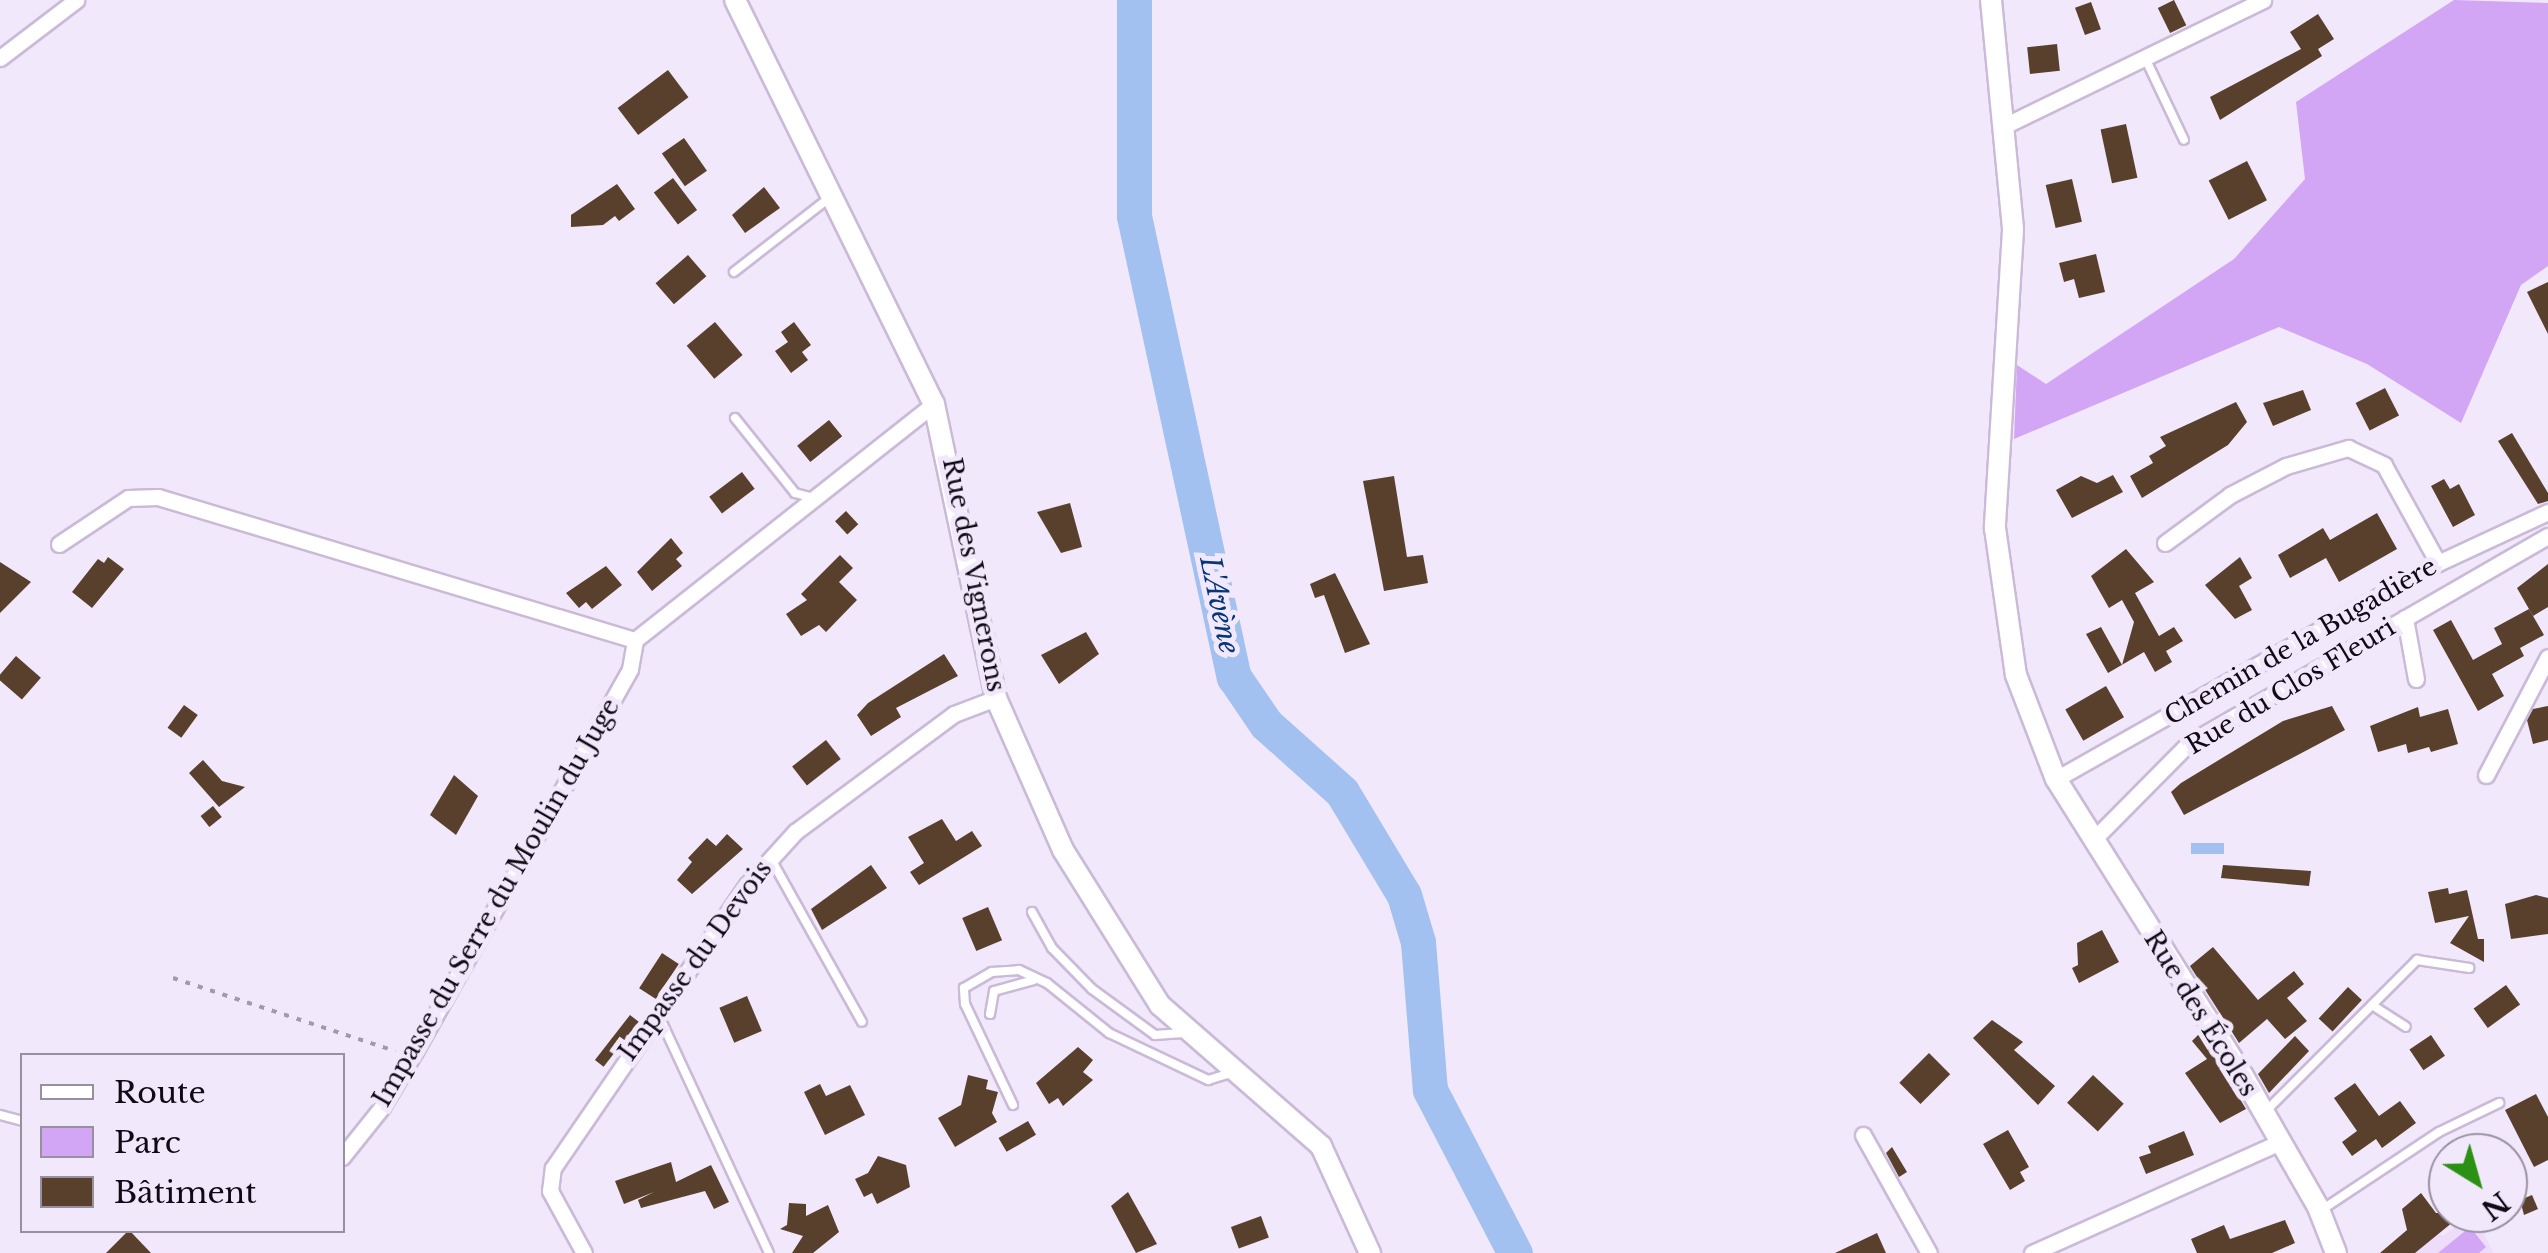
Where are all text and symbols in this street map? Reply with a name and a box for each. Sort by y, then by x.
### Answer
street label: Rue des Vignerons [936,455,1010,695]
street label: Chemin de la Bugadière [2160,552,2442,732]
water label: L'Avène [1192,553,1246,657]
street label: Rue du Clos Fleuri [2181,613,2401,761]
street label: Impasse du Serre du Moulin du Juge [367,694,627,1112]
street label: Impasse du Devois [613,855,779,1067]
street label: Rue des Écoles [2137,926,2263,1102]
legend [20,1053,345,1233]
text: Route [114,1074,206,1111]
text: Parc [114,1124,181,1161]
north arrow [2428,1133,2528,1233]
text: Bâtiment [114,1174,257,1211]
text: N [2474,1184,2516,1228]

